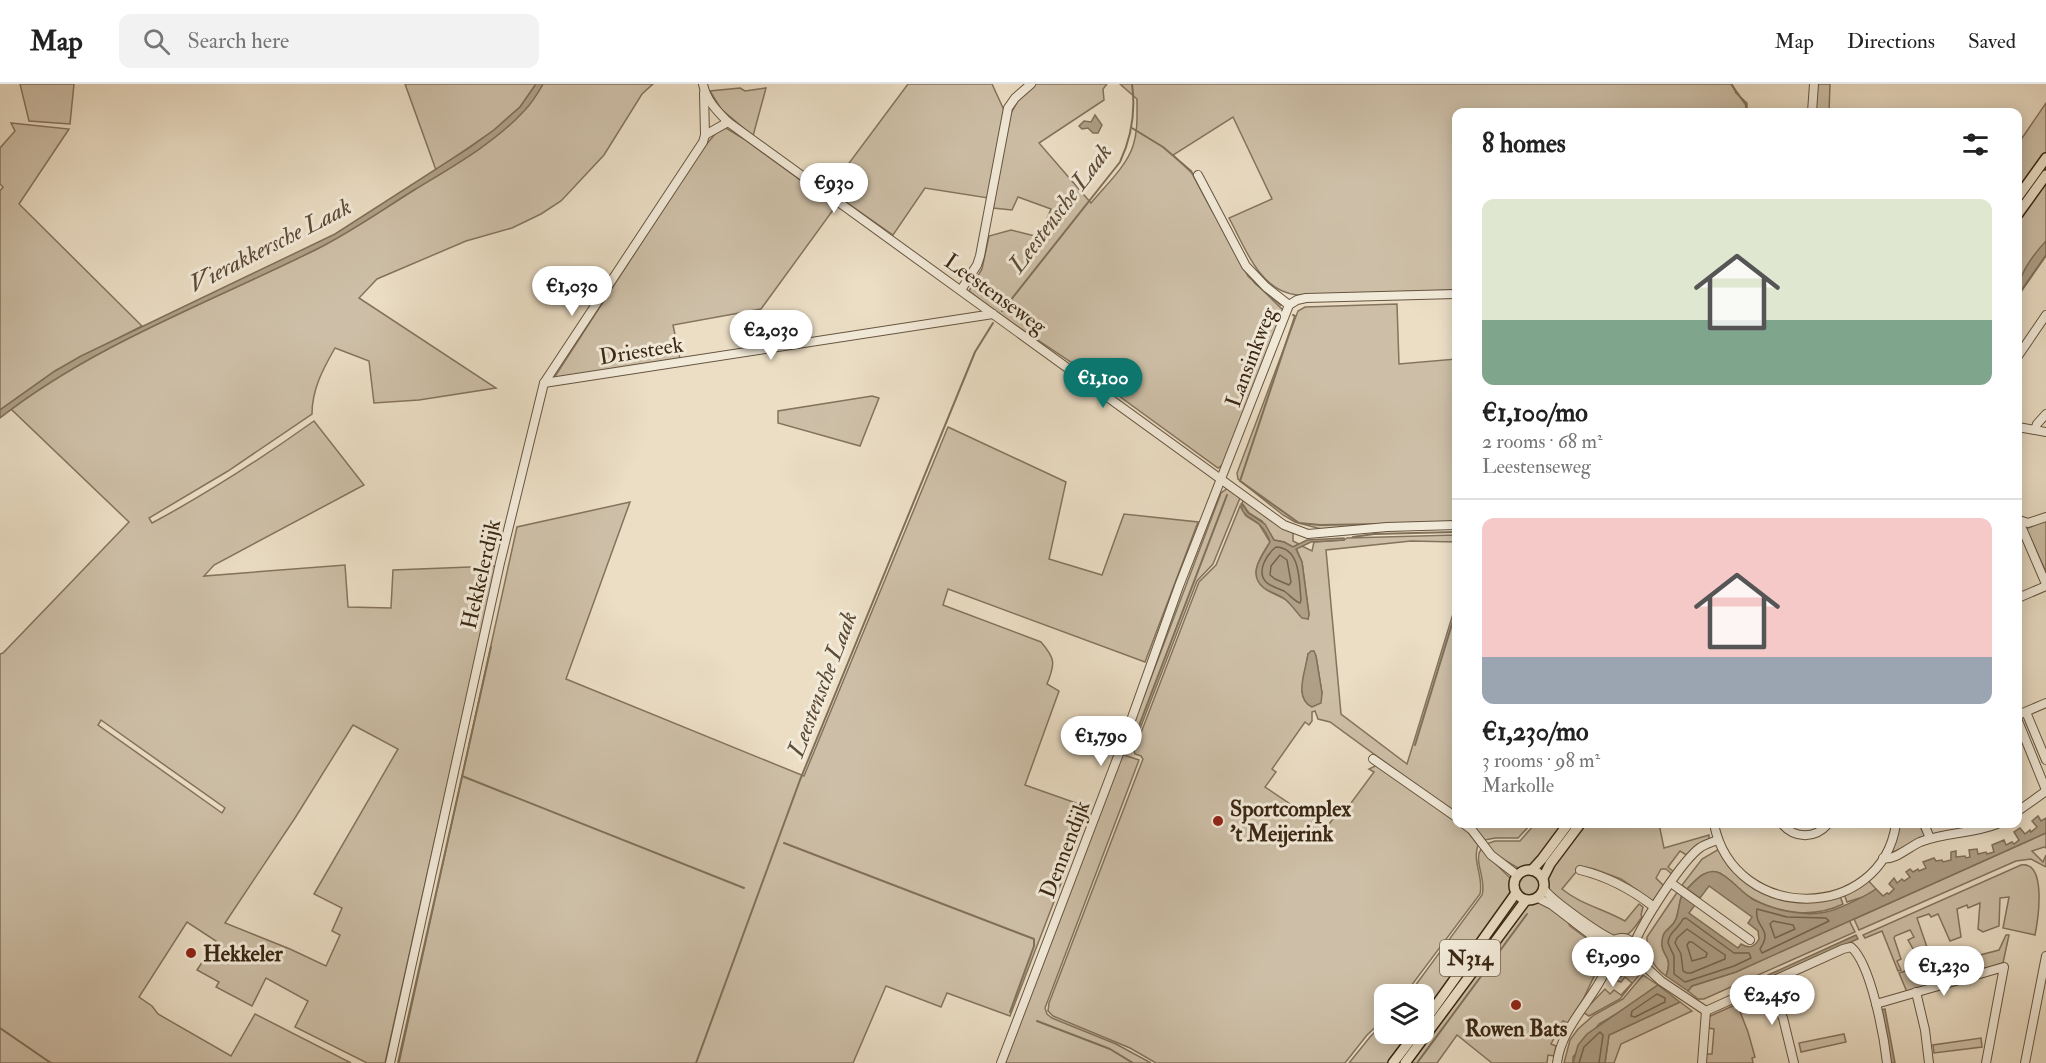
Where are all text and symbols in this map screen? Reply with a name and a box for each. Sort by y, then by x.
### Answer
search box [119,14,539,68]
text: Map [30,24,83,59]
icon: search [140,25,173,58]
text: Search here [188,27,289,55]
text: Map [1774,28,1814,55]
text: Directions [1847,28,1935,55]
text: Saved [1968,28,2016,55]
text: 8 homes [1482,128,1566,160]
icon: filters [1959,128,1992,161]
water label: Leestensche Laak [1001,137,1119,280]
pin: €930 [798,163,870,214]
text: €930 [814,170,854,195]
water label: Vierakkersche Laak [184,191,357,300]
icon: home [1683,238,1791,346]
street label: Leestenseweg [939,247,1053,341]
pin: €1,030 [523,266,621,317]
text: €1,030 [546,273,598,298]
street label: Lansinkweg [1219,302,1283,411]
pin: €2,030 [722,310,820,361]
text: €2,030 [744,317,798,342]
street label: Driesteek [597,330,686,371]
pin: €1,100 [1054,358,1152,409]
text: €1,100 [1077,365,1129,390]
text: €1,100/mo [1482,397,1588,429]
text: 2 rooms · 68 m² [1482,429,1603,454]
text: Leestenseweg [1482,454,1591,479]
street label: Hekkelerdijk [455,516,507,632]
icon: home [1683,557,1791,665]
water label: Leestensche Laak [780,607,865,763]
pin: €1,790 [1052,716,1150,767]
text: €1,230/mo [1482,716,1589,748]
text: €1,790 [1075,723,1127,748]
text: 3 rooms · 98 m² [1482,748,1600,773]
text: Markolle [1482,773,1554,798]
place label: Sportcomplex 't Meijerink [1230,795,1351,848]
street label: Dennendijk [1034,796,1097,902]
marker: Sportcomplex 't Meijerink [1211,814,1225,828]
pin: €1,090 [1564,937,1662,988]
place label: Hekkeler [203,940,284,968]
road number: N314 [1440,940,1500,976]
text: €1,090 [1586,944,1640,969]
marker: Hekkeler [184,946,198,960]
pin: €1,230 [1895,946,1993,997]
text: €1,230 [1918,953,1970,978]
pin: €2,450 [1723,975,1821,1026]
text: €2,450 [1744,982,1800,1007]
map controls [1374,984,1434,1044]
button: layers [1374,984,1434,1044]
marker: Rowen Bats [1509,998,1523,1012]
place label: Rowen Bats [1465,1015,1568,1043]

